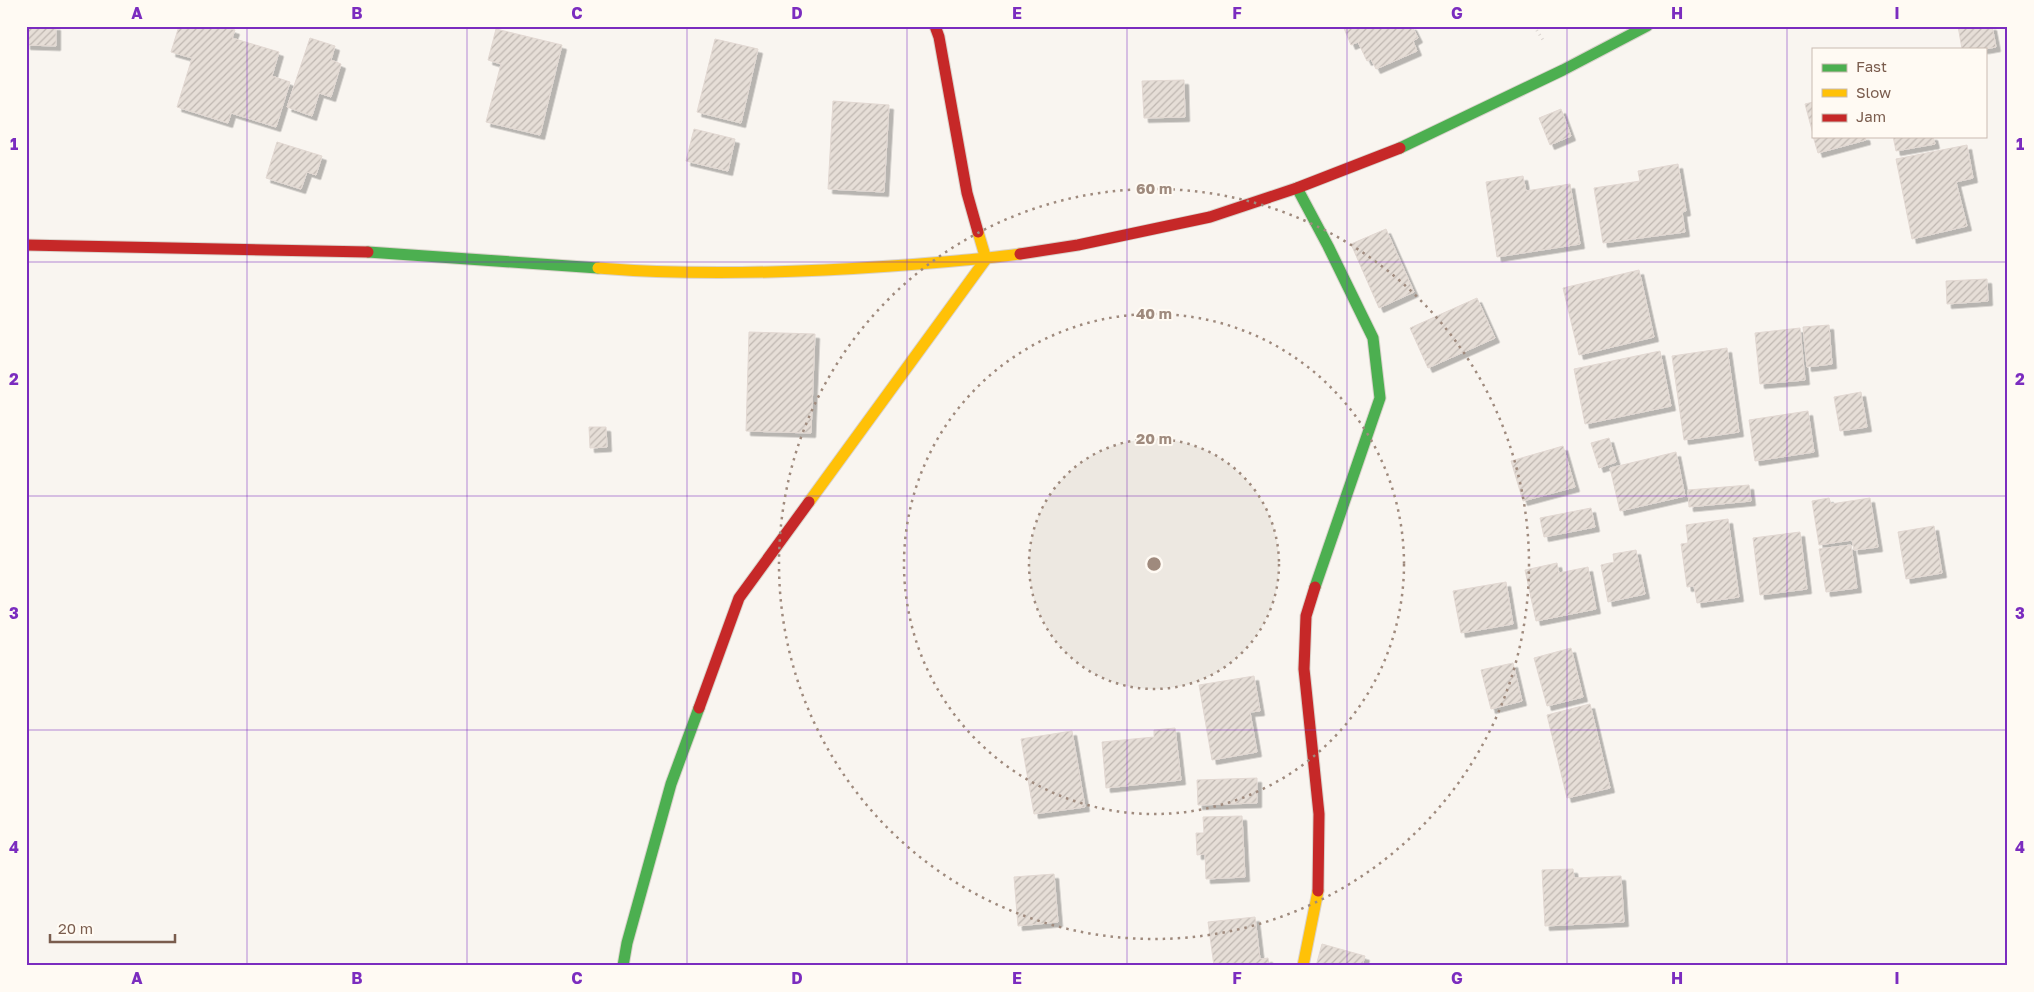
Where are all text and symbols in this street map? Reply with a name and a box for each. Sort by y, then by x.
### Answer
text: A [131,3,143,23]
text: B [351,3,363,23]
text: C [571,3,583,23]
text: D [791,3,803,23]
text: E [1012,3,1022,23]
text: F [1232,3,1242,23]
text: G [1451,3,1463,23]
text: H [1671,3,1683,23]
text: I [1894,3,1900,23]
legend [1812,48,1986,138]
text: Fast [1856,57,1887,75]
text: Slow [1856,83,1891,101]
text: Jam [1856,107,1886,125]
text: 1 [10,134,18,154]
text: 1 [2016,134,2024,154]
text: 60 m [1136,179,1172,197]
text: 40 m [1136,304,1172,322]
text: 2 [9,369,19,389]
text: 2 [2015,369,2025,389]
text: 20 m [1136,429,1172,447]
centre of rings [1145,555,1163,573]
text: 3 [9,603,19,623]
text: 3 [2015,603,2025,623]
text: 4 [9,837,19,857]
text: 4 [2015,837,2025,857]
scale bar [50,912,175,944]
text: 20 m [58,919,93,937]
text: A [131,968,143,988]
text: B [351,968,363,988]
text: C [571,968,583,988]
text: D [791,968,803,988]
text: E [1012,968,1022,988]
text: F [1232,968,1242,988]
text: G [1451,968,1463,988]
text: H [1671,968,1683,988]
text: I [1894,968,1900,988]

